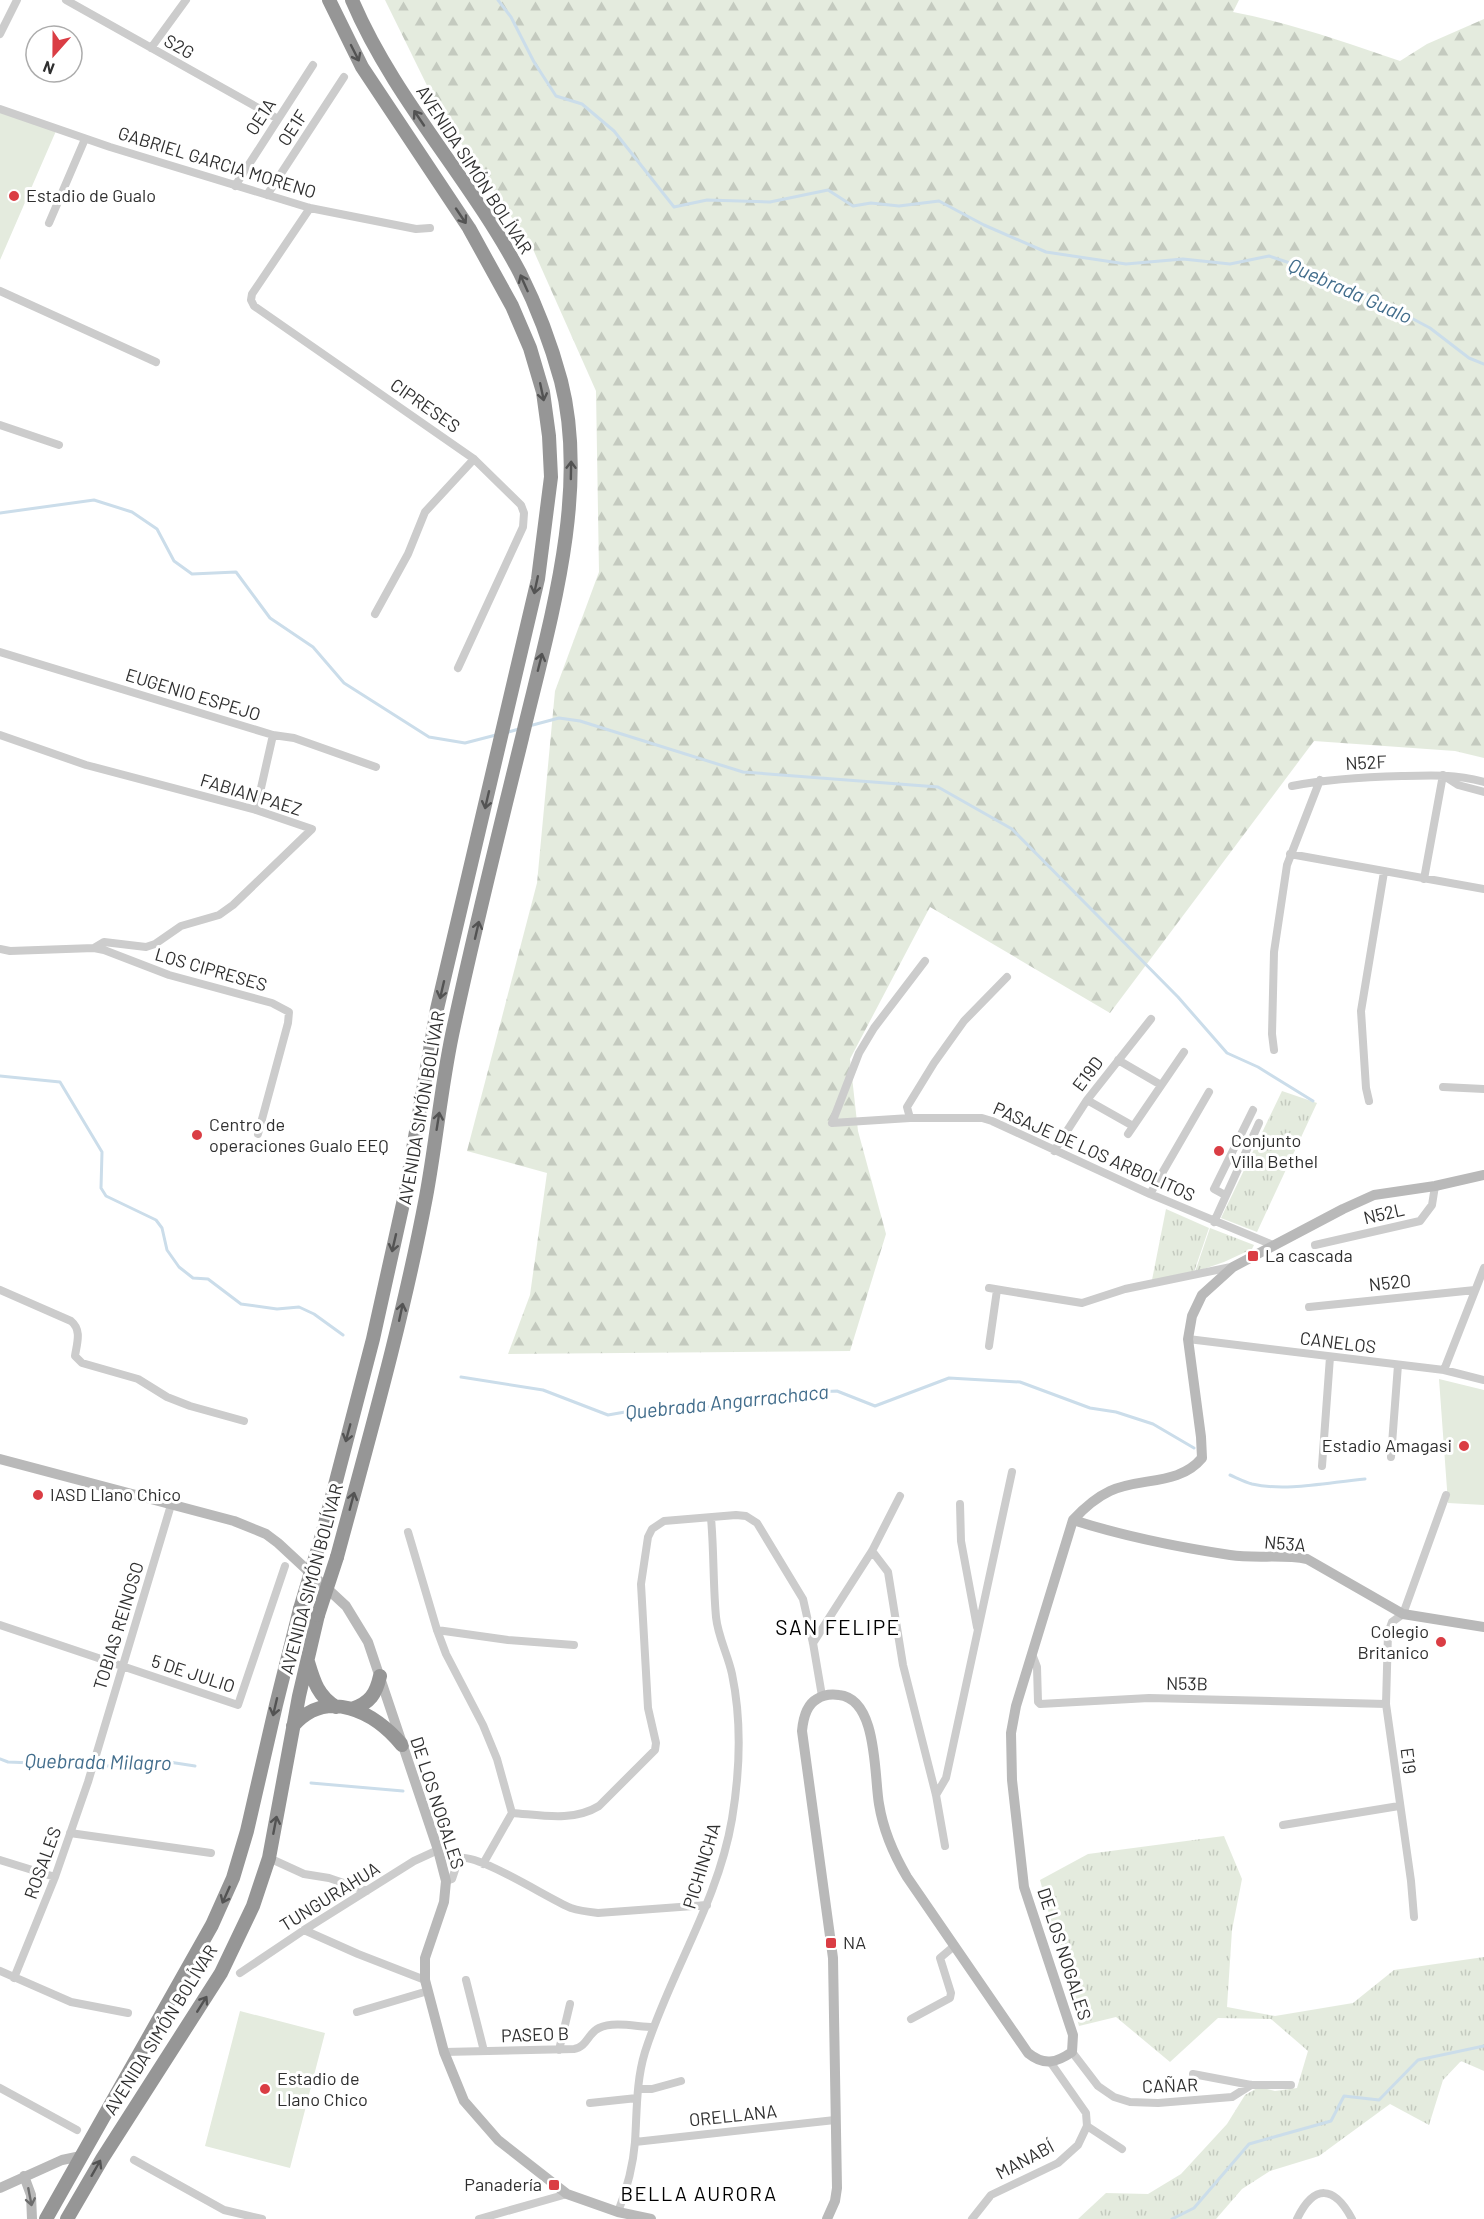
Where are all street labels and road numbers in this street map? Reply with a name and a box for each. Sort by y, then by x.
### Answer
street label: S2G [161,29,198,63]
street label: AVENIDA SIMÓN BOLÍVAR [412,81,538,258]
street label: OE1A [240,94,280,139]
street label: OE1F [272,105,312,150]
street label: GABRIEL GARCIA MORENO [116,121,319,203]
street label: CIPRESES [386,373,465,437]
street label: EUGENIO ESPEJO [123,663,264,725]
street label: N52F [1345,750,1387,774]
street label: FABIAN PAEZ [198,768,305,820]
street label: LOS CIPRESES [153,943,270,996]
street label: AVENIDA SIMÓN BOLÍVAR [393,1009,449,1207]
street label: E19D [1067,1052,1107,1095]
street label: PASAJE DE LOS ARBOLITOS [990,1097,1199,1206]
street label: N52L [1361,1198,1406,1228]
street label: N52O [1368,1269,1412,1295]
street label: CANELOS [1299,1326,1377,1358]
street label: AVENIDA SIMÓN BOLÍVAR [275,1481,347,1677]
street label: N53A [1263,1530,1307,1556]
street label: TOBIAS REINOSO [88,1559,148,1692]
street label: 5 DE JULIO [149,1649,238,1697]
street label: N53B [1166,1672,1208,1694]
street label: DE LOS NOGALES [406,1734,470,1872]
street label: E19 [1396,1746,1422,1775]
street label: PICHINCHA [678,1820,725,1911]
street label: ROSALES [19,1824,65,1902]
street label: TUNGURAHUA [275,1857,384,1936]
street label: DE LOS NOGALES [1033,1885,1097,2023]
street label: AVENIDA SIMÓN BOLÍVAR [99,1940,222,2119]
street label: PASEO B [501,2022,569,2046]
street label: CAÑAR [1142,2073,1198,2097]
street label: ORELLANA [688,2099,778,2131]
street label: MANABÍ [992,2135,1057,2184]

